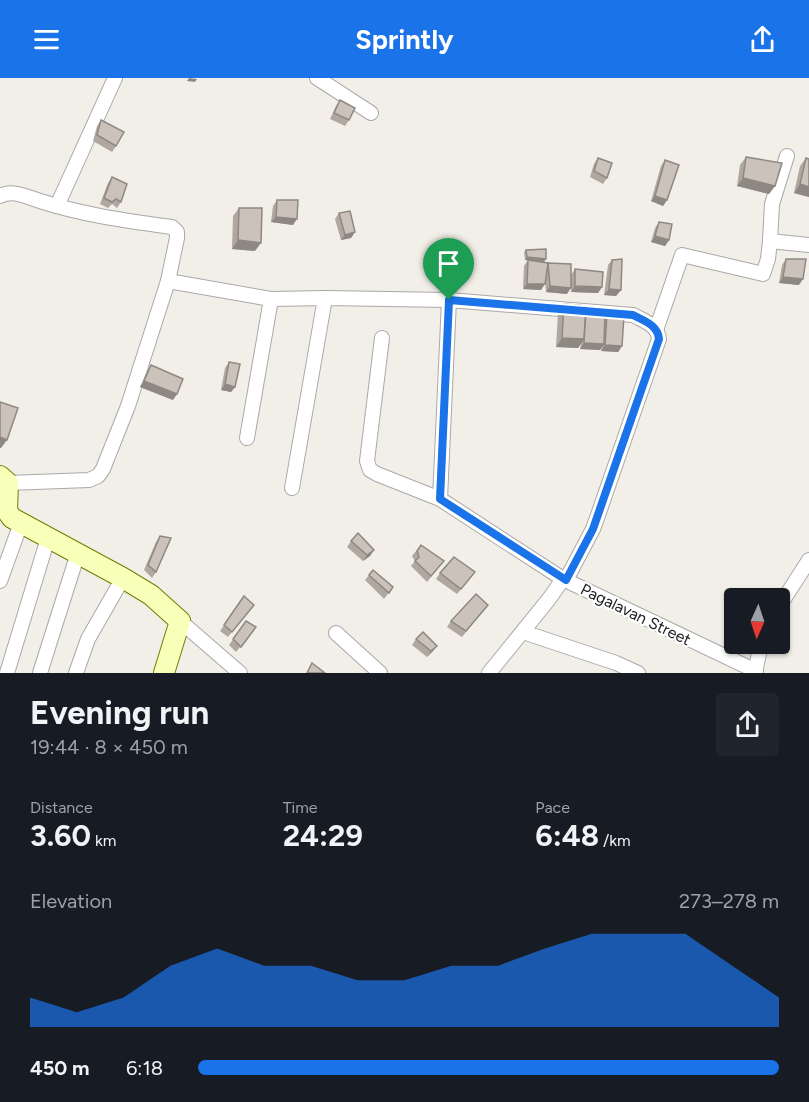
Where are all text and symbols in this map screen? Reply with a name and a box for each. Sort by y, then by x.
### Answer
icon: menu [30,23,63,56]
text: Sprintly [355,23,454,56]
icon: share [746,23,779,56]
pin [423,238,474,300]
icon: arrive [432,247,465,280]
street label: Pagalavan Street [578,580,694,649]
north arrow [724,588,790,654]
map controls [724,588,790,654]
text: Evening run [30,693,209,732]
button: share [716,693,779,756]
text: 19:44 · 8 × 450 m [30,735,188,759]
text: Distance [30,798,93,817]
text: Time [283,798,318,817]
text: Pace [535,798,570,817]
text: 3.60 [30,817,91,854]
text: 24:29 [283,817,363,854]
text: 6:48 [535,817,599,854]
text: km [91,831,116,850]
text: /km [599,831,631,850]
text: Elevation [30,889,112,913]
text: 273–278 m [679,889,779,913]
text: 450 m [30,1056,89,1080]
text: 6:18 [126,1056,163,1080]

